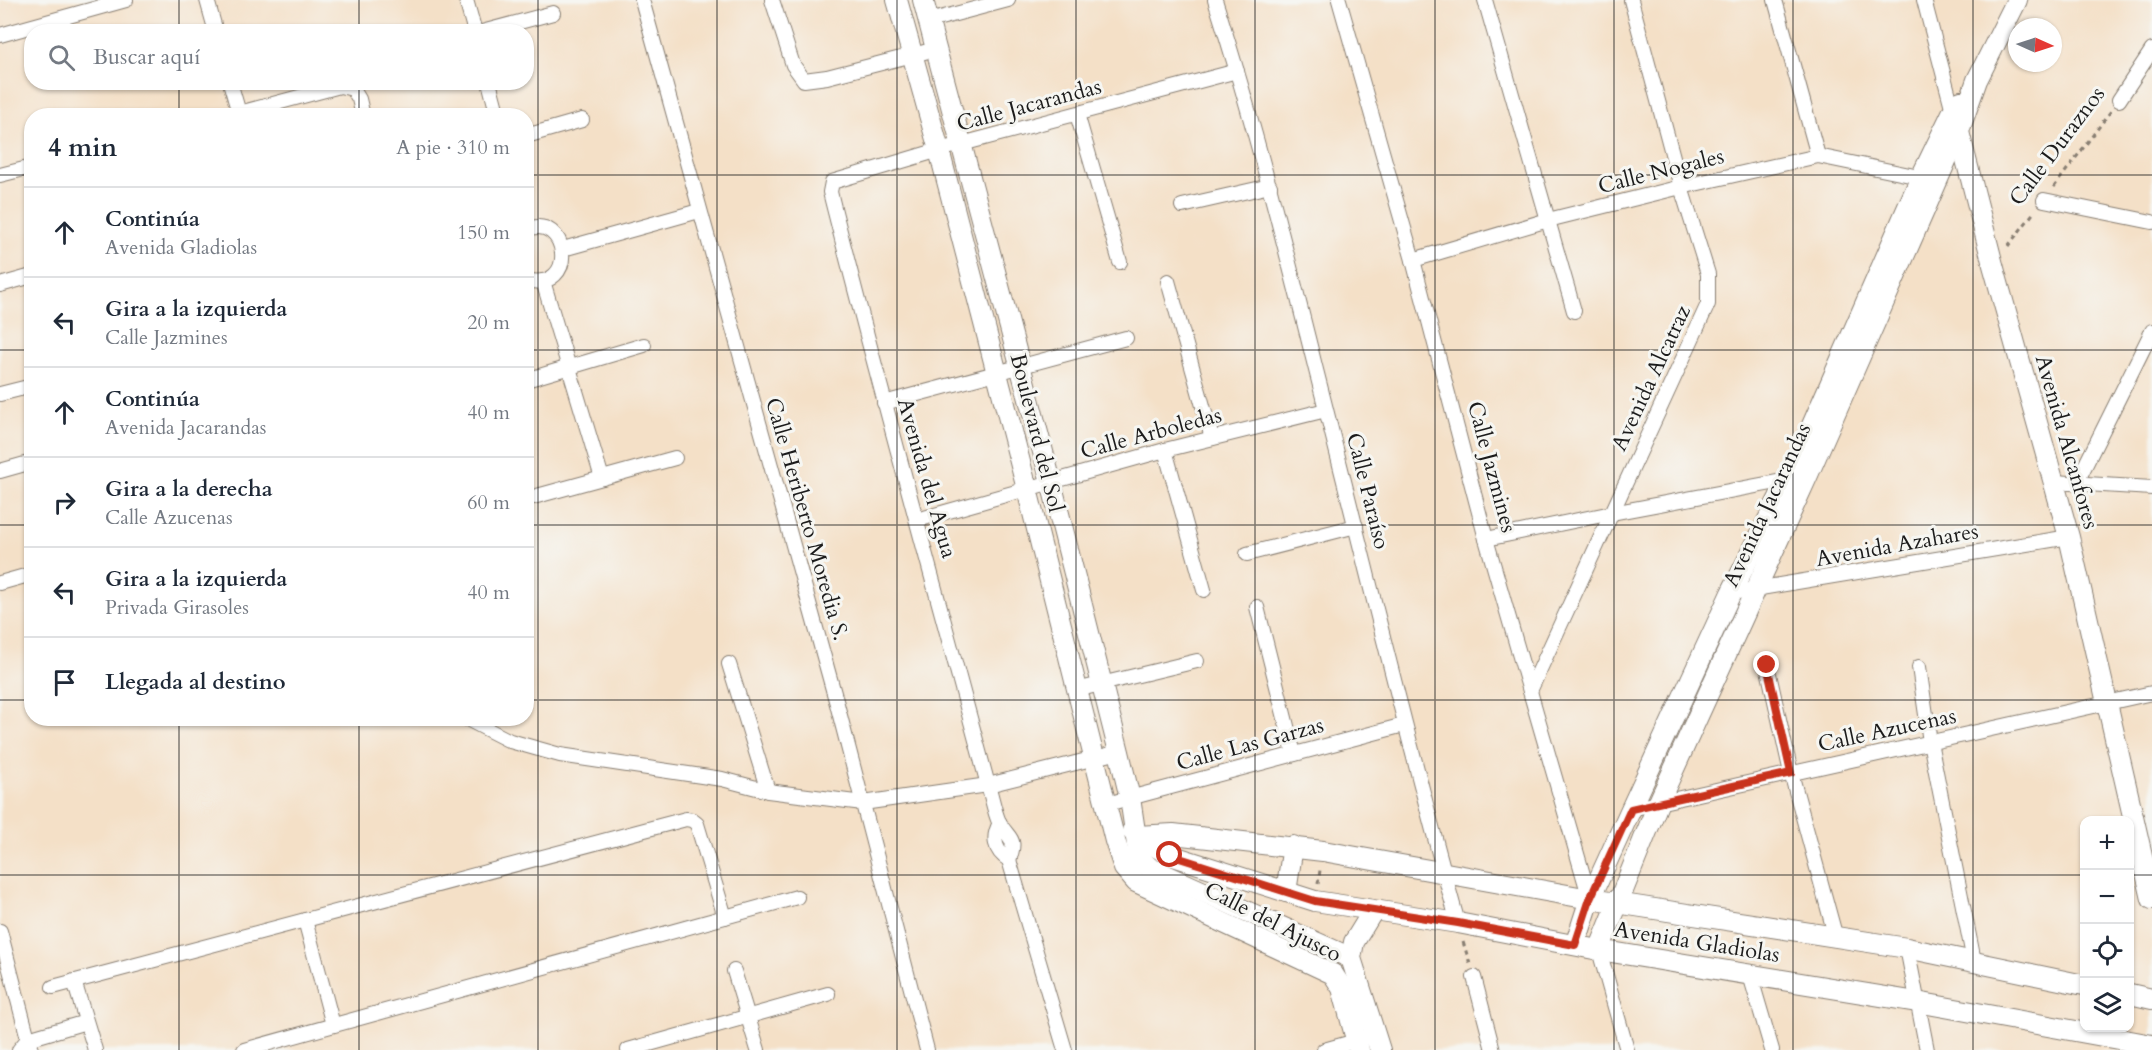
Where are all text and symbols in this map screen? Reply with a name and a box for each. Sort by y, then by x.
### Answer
north arrow [2008,18,2062,72]
search box [24,24,534,90]
icon: search [45,41,78,74]
text: Buscar aquí [93,42,200,72]
street label: Calle Jacarandas [953,71,1105,139]
street label: Calle Duraznos [2002,80,2112,212]
text: 4 min [48,130,117,165]
text: A pie · 310 m [396,134,510,161]
street label: Calle Nogales [1595,141,1727,201]
text: Continúa [105,204,200,234]
icon: ahead [48,216,81,249]
text: 150 m [457,219,510,246]
text: Avenida Gladiolas [105,234,257,261]
text: Gira a la izquierda [105,294,288,324]
street label: Avenida Alcatraz [1604,300,1698,456]
icon: left [48,306,81,339]
text: 20 m [467,309,510,336]
text: Calle Jazmines [105,324,228,351]
street label: Boulevard del Sol [1003,351,1071,516]
street label: Avenida Alcanfores [2028,351,2106,533]
text: Continúa [105,384,200,414]
street label: Calle Heriberto Moredia S. [758,394,856,644]
street label: Avenida del Agua [890,394,964,562]
icon: ahead [48,396,81,429]
street label: Calle Jazmines [1460,398,1524,536]
text: 40 m [467,399,510,426]
street label: Calle Arboledas [1077,400,1225,466]
text: Avenida Jacarandas [105,414,267,441]
street label: Avenida Jacarandas [1716,418,1818,592]
street label: Calle Paraíso [1339,430,1397,552]
text: Gira a la derecha [105,474,273,504]
icon: right [48,486,81,519]
text: 60 m [467,489,510,516]
text: Calle Azucenas [105,504,233,531]
street label: Avenida Azahares [1813,516,1981,574]
text: Gira a la izquierda [105,564,288,594]
icon: left [48,576,81,609]
text: 40 m [467,579,510,606]
text: Privada Girasoles [105,594,249,621]
route end [1753,651,1779,677]
icon: arrive [48,666,81,699]
text: Llegada al destino [105,667,286,697]
street label: Calle Azucenas [1815,701,1959,759]
street label: Calle Las Garzas [1173,710,1327,778]
map controls [2080,816,2134,1032]
button: + [2080,816,2134,870]
route start [1156,841,1182,867]
button: − [2080,870,2134,924]
street label: Calle del Ajusco [1199,875,1347,969]
street label: Avenida Gladiolas [1612,914,1782,970]
button: locate [2080,924,2134,978]
button: layers [2080,978,2134,1032]

